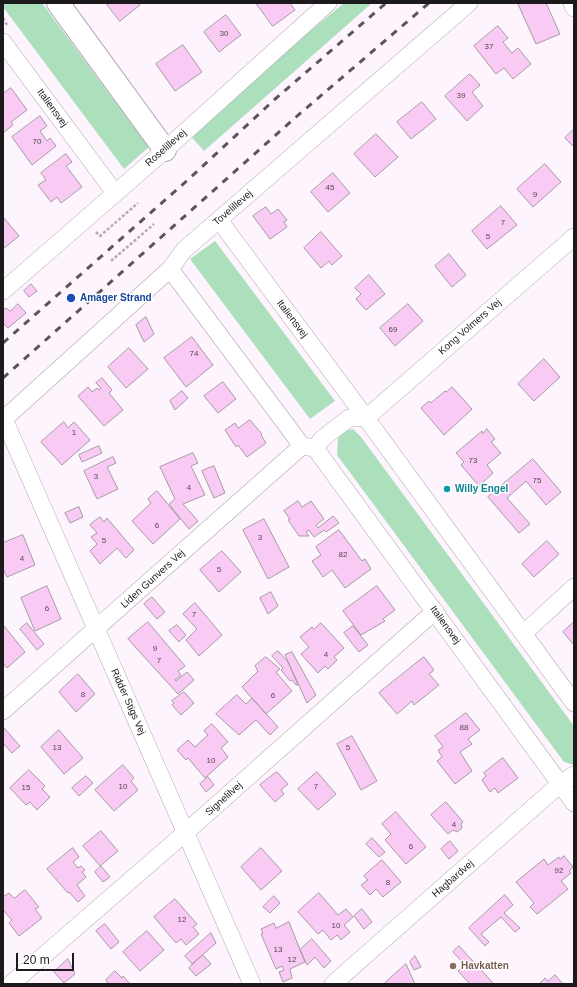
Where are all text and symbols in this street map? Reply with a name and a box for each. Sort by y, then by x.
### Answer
house number: 30 [220,29,228,39]
house number: 37 [485,42,493,52]
street label: Italiensvej [34,86,70,130]
house number: 39 [457,91,465,101]
street label: Roselillevej [143,127,189,169]
house number: 70 [33,137,41,147]
house number: 45 [326,183,334,193]
street label: Tovelillevej [211,188,255,228]
house number: 9 [533,190,537,200]
house number: 7 [501,218,505,228]
house number: 5 [486,232,490,242]
marker: Amager Strand [65,292,77,304]
place label: Amager Strand [80,292,152,304]
street label: Kong Volmers Vej [436,297,504,357]
street label: Italiensvej [274,298,310,340]
house number: 69 [389,325,397,335]
house number: 74 [190,349,198,359]
house number: 1 [72,428,76,438]
house number: 73 [469,456,477,466]
house number: 3 [94,472,98,482]
house number: 75 [533,476,541,486]
house number: 4 [187,483,191,493]
place label: Willy Engel [455,483,508,495]
marker: Willy Engel [442,484,452,494]
house number: 6 [155,521,159,531]
house number: 3 [258,533,262,543]
house number: 5 [102,536,106,546]
street label: Liden Gunvers Vej [119,547,187,611]
house number: 82 [339,550,347,560]
house number: 4 [20,554,24,564]
house number: 5 [217,565,221,575]
street label: Italiensvej [427,603,463,647]
house number: 6 [45,604,49,614]
house number: 7 [192,610,196,620]
house number: 9 [153,644,157,654]
house number: 4 [324,650,328,660]
house number: 7 [157,656,161,666]
street label: Ridder Stigs Vej [108,667,148,737]
house number: 8 [81,690,85,700]
house number: 6 [271,691,275,701]
house number: 88 [460,723,468,733]
house number: 13 [53,743,61,753]
house number: 5 [346,743,350,753]
house number: 10 [207,756,215,766]
street label: Signelilvej [203,779,245,819]
house number: 10 [119,782,127,792]
house number: 7 [314,782,318,792]
house number: 15 [22,783,30,793]
house number: 4 [452,820,456,830]
house number: 6 [409,842,413,852]
street label: Hagbardvej [430,858,476,900]
house number: 92 [555,866,563,876]
house number: 8 [386,878,390,888]
house number: 12 [178,915,186,925]
house number: 10 [332,921,340,931]
scale bar [18,945,76,971]
house number: 13 [274,945,282,955]
text: 20 m [23,953,50,967]
house number: 12 [288,955,296,965]
place label: Havkatten [461,960,509,972]
marker: Havkatten [448,961,458,971]

